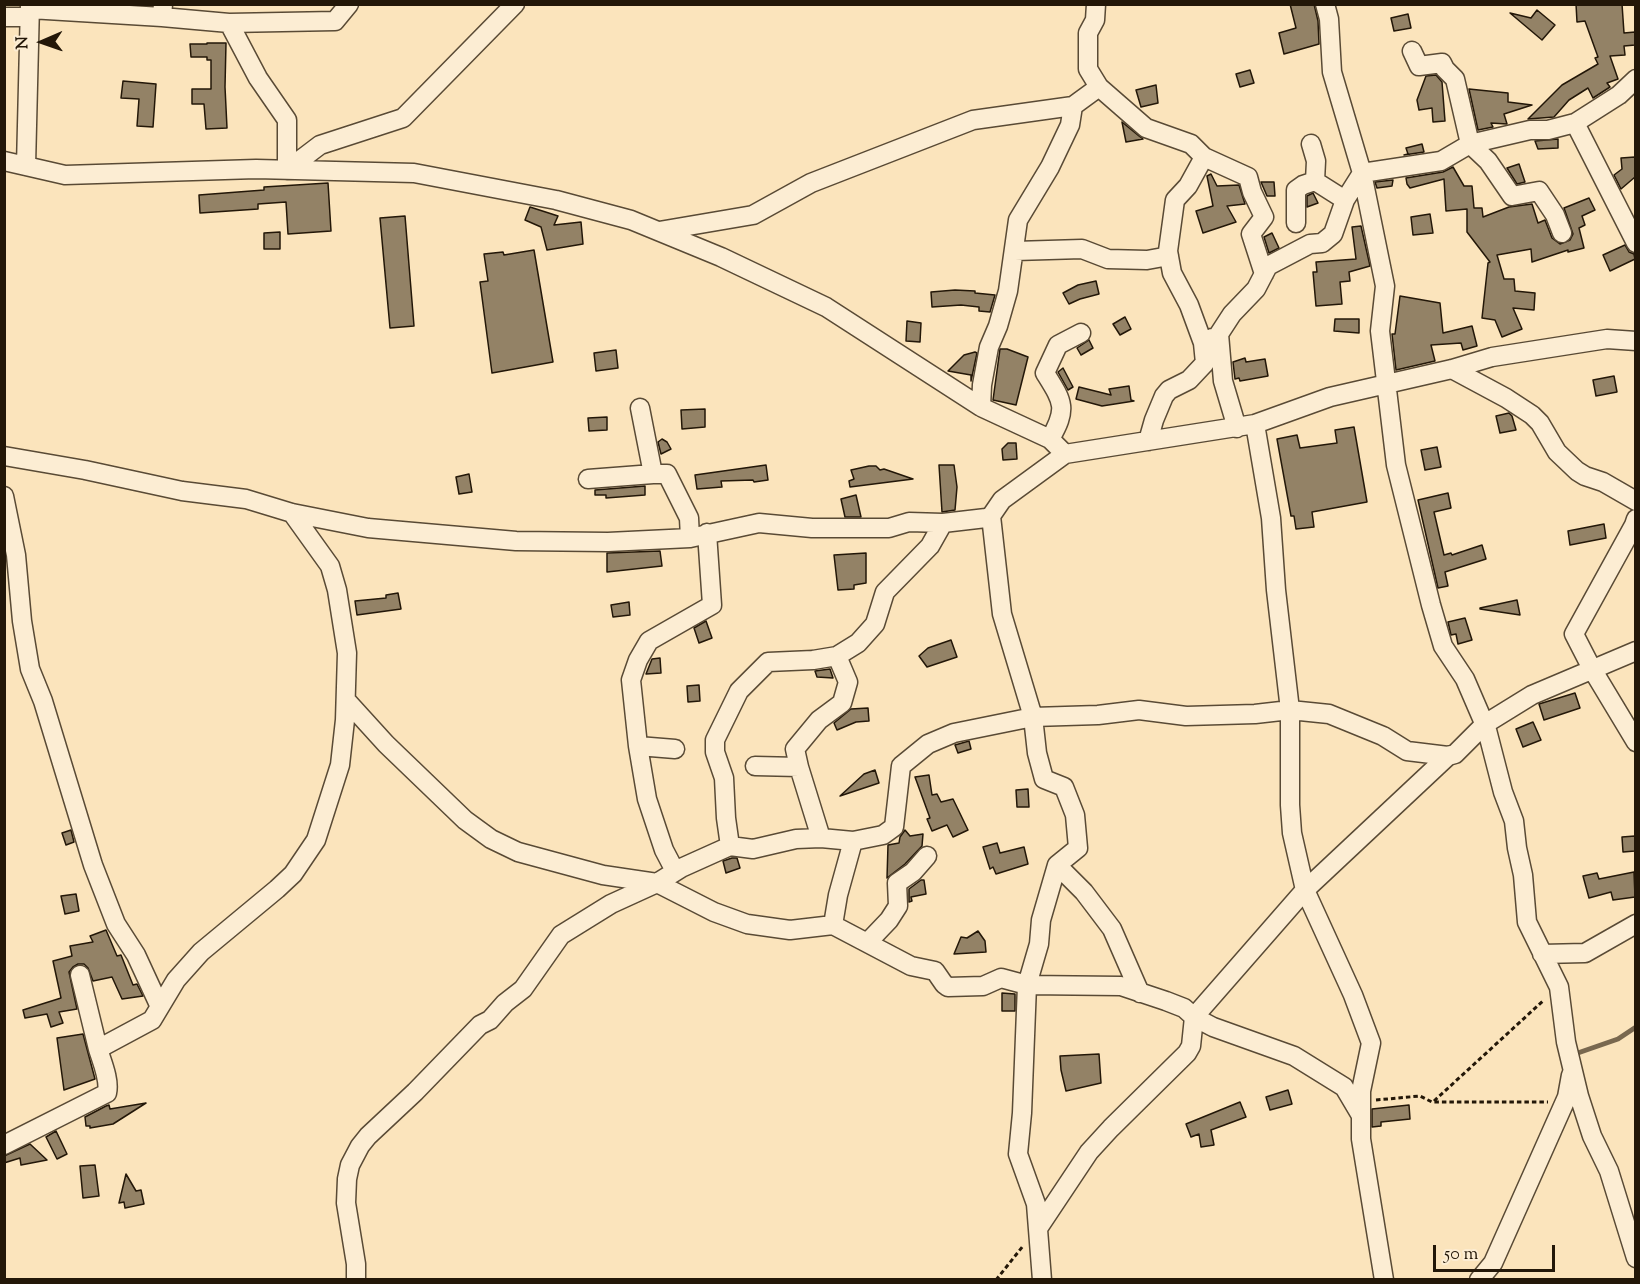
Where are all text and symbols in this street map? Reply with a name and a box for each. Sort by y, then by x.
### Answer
north arrow [12,12,72,72]
text: N [12,36,35,49]
scale bar [1436,1233,1558,1271]
text: 50 m [1444,1242,1478,1268]

